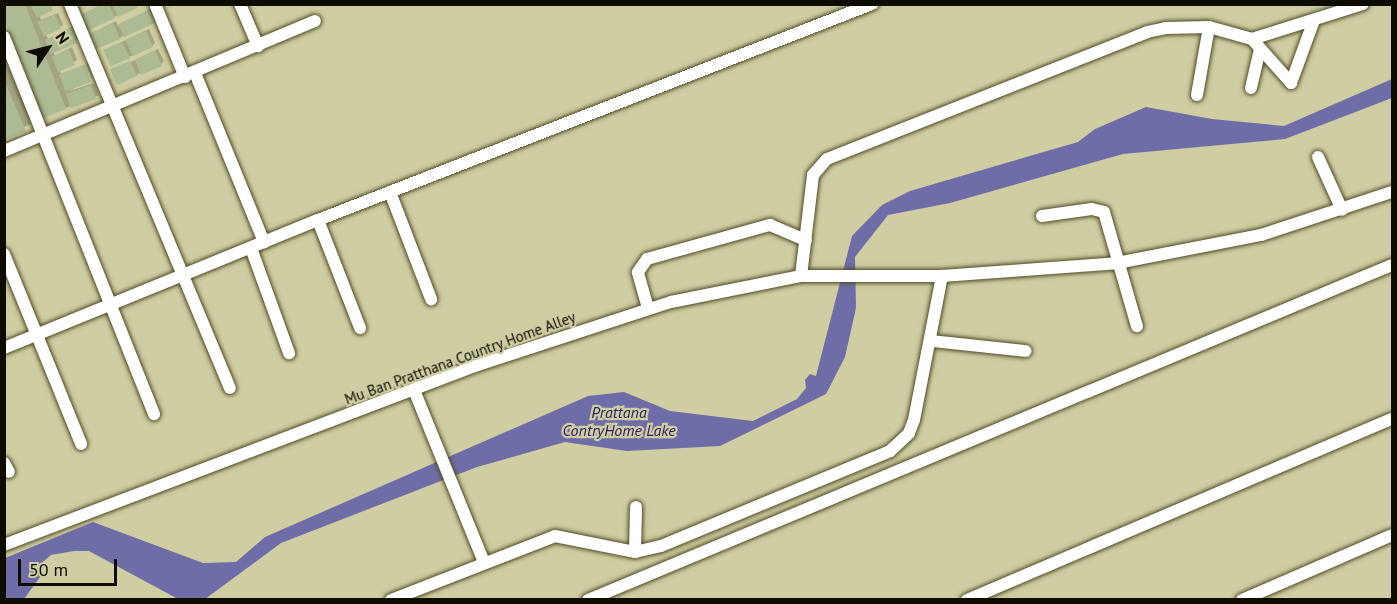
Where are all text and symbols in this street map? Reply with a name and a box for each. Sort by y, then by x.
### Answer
north arrow [18,18,78,78]
text: N [52,28,74,48]
street label: Mu Ban Pratthana Country Home Alley [342,308,578,408]
water label: Prattana ContryHome Lake [562,402,676,440]
scale bar [21,547,120,585]
text: 50 m [29,558,68,581]

